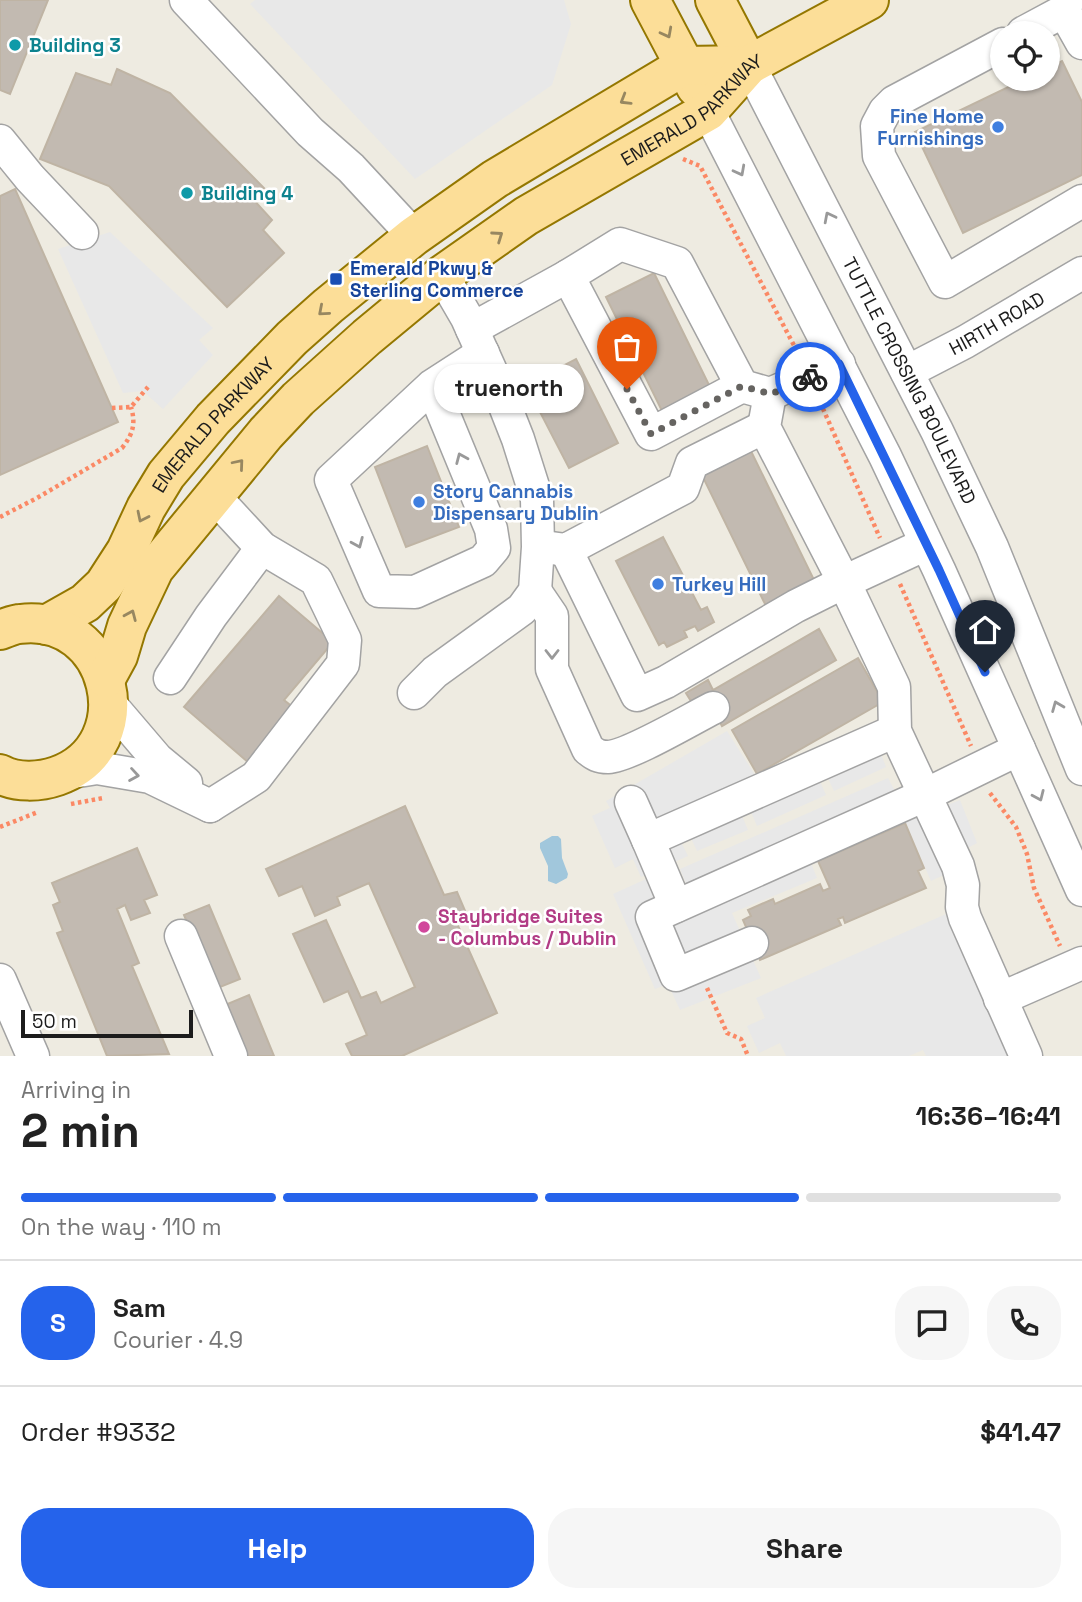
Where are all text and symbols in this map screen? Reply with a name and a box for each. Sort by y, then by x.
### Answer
map controls [990,21,1060,91]
button: locate [990,21,1060,91]
one-way arrow [659,26,672,38]
place label: Building 3 [29,33,121,58]
marker: Building 3 [7,37,23,53]
street label: EMERALD PARKWAY [616,48,767,171]
one-way arrow [620,92,633,105]
place label: Fine Home Furnishings [877,104,984,151]
marker: Fine Home Furnishings [990,119,1006,135]
one-way arrow [732,164,746,176]
place label: Building 4 [201,181,293,206]
marker: Building 4 [179,185,195,201]
one-way arrow [823,212,837,224]
one-way arrow [490,232,503,244]
street label: TUTTLE CROSSING BOULEVARD [837,253,982,508]
place label: Emerald Pkwy & Sterling Commerce [350,256,524,303]
marker: Emerald Pkwy & Sterling Commerce [328,271,344,287]
street label: HIRTH ROAD [945,286,1049,361]
one-way arrow [318,302,331,315]
pin [597,317,657,389]
icon: bag [608,328,646,366]
courier [775,342,845,412]
street label: EMERALD PARKWAY [146,351,280,497]
icon: bike [791,358,829,396]
callout: truenorth [434,364,585,414]
text: truenorth [454,373,564,403]
one-way arrow [456,452,470,464]
one-way arrow [231,459,243,472]
place label: Story Cannabis Dispensary Dublin [433,479,599,526]
marker: Story Cannabis Dispensary Dublin [411,494,427,510]
one-way arrow [136,510,150,522]
one-way arrow [350,536,364,548]
place label: Turkey Hill [672,572,766,597]
marker: Turkey Hill [650,576,666,592]
pin [955,600,1015,672]
one-way arrow [123,610,137,622]
icon: home [966,611,1004,649]
one-way arrow [544,649,560,660]
one-way arrow [1051,700,1065,712]
one-way arrow [128,767,139,782]
one-way arrow [1031,789,1045,801]
place label: Staybridge Suites - Columbus / Dublin [438,904,617,951]
marker: Staybridge Suites - Columbus / Dublin [416,919,432,935]
scale bar [21,1007,192,1039]
text: 50 m [32,1009,77,1034]
text: Arriving in [21,1075,131,1105]
text: 16:36–16:41 [916,1099,1061,1133]
text: 2 min [21,1102,140,1160]
text: On the way · 110 m [21,1212,222,1242]
button: chat [895,1286,969,1360]
button: phone [987,1286,1061,1360]
text: Sam [113,1291,166,1325]
text: S [50,1306,66,1340]
text: Courier · 4.9 [113,1325,243,1355]
text: Order #9332 [21,1415,176,1449]
text: $41.47 [980,1415,1061,1449]
button: Help [21,1508,534,1588]
button: Share [548,1508,1061,1588]

